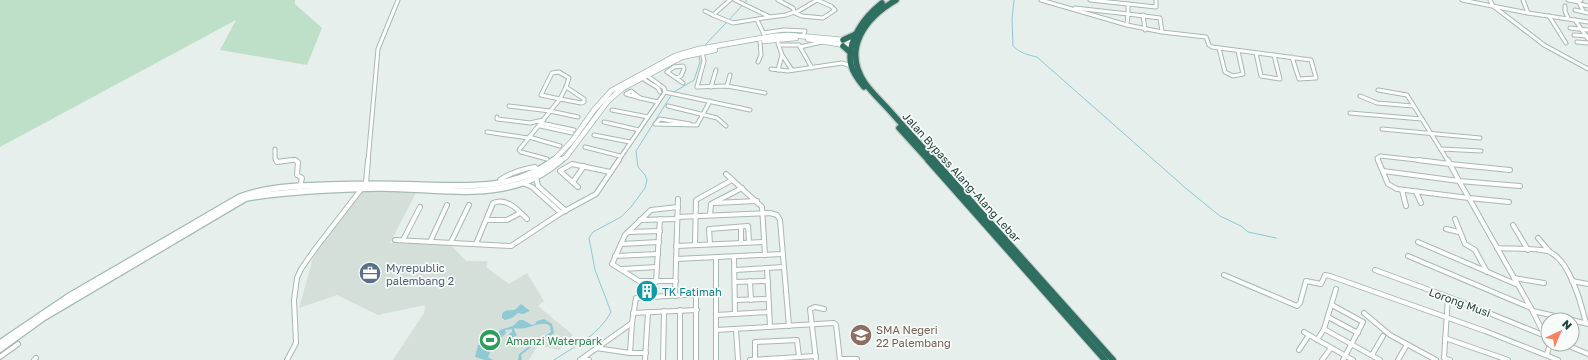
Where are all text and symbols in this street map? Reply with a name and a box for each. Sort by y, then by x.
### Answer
street label: Jalan Bypass Alang-Alang Lebar [900,110,1024,245]
office icon: Myrepublic palembang 2 [357,260,383,286]
place label: Myrepublic palembang 2 [386,261,454,287]
building icon: TK Fatimah [634,278,660,304]
place label: TK Fatimah [662,285,722,298]
street label: Lorong Musi [1427,285,1493,319]
north arrow [1540,312,1580,352]
text: N [1560,317,1575,332]
school or university icon: SMA Negeri 22 Palembang [848,322,874,348]
place label: SMA Negeri 22 Palembang [876,323,951,349]
sports icon: Amanzi Waterpark [477,327,503,353]
place label: Amanzi Waterpark [506,334,602,347]

